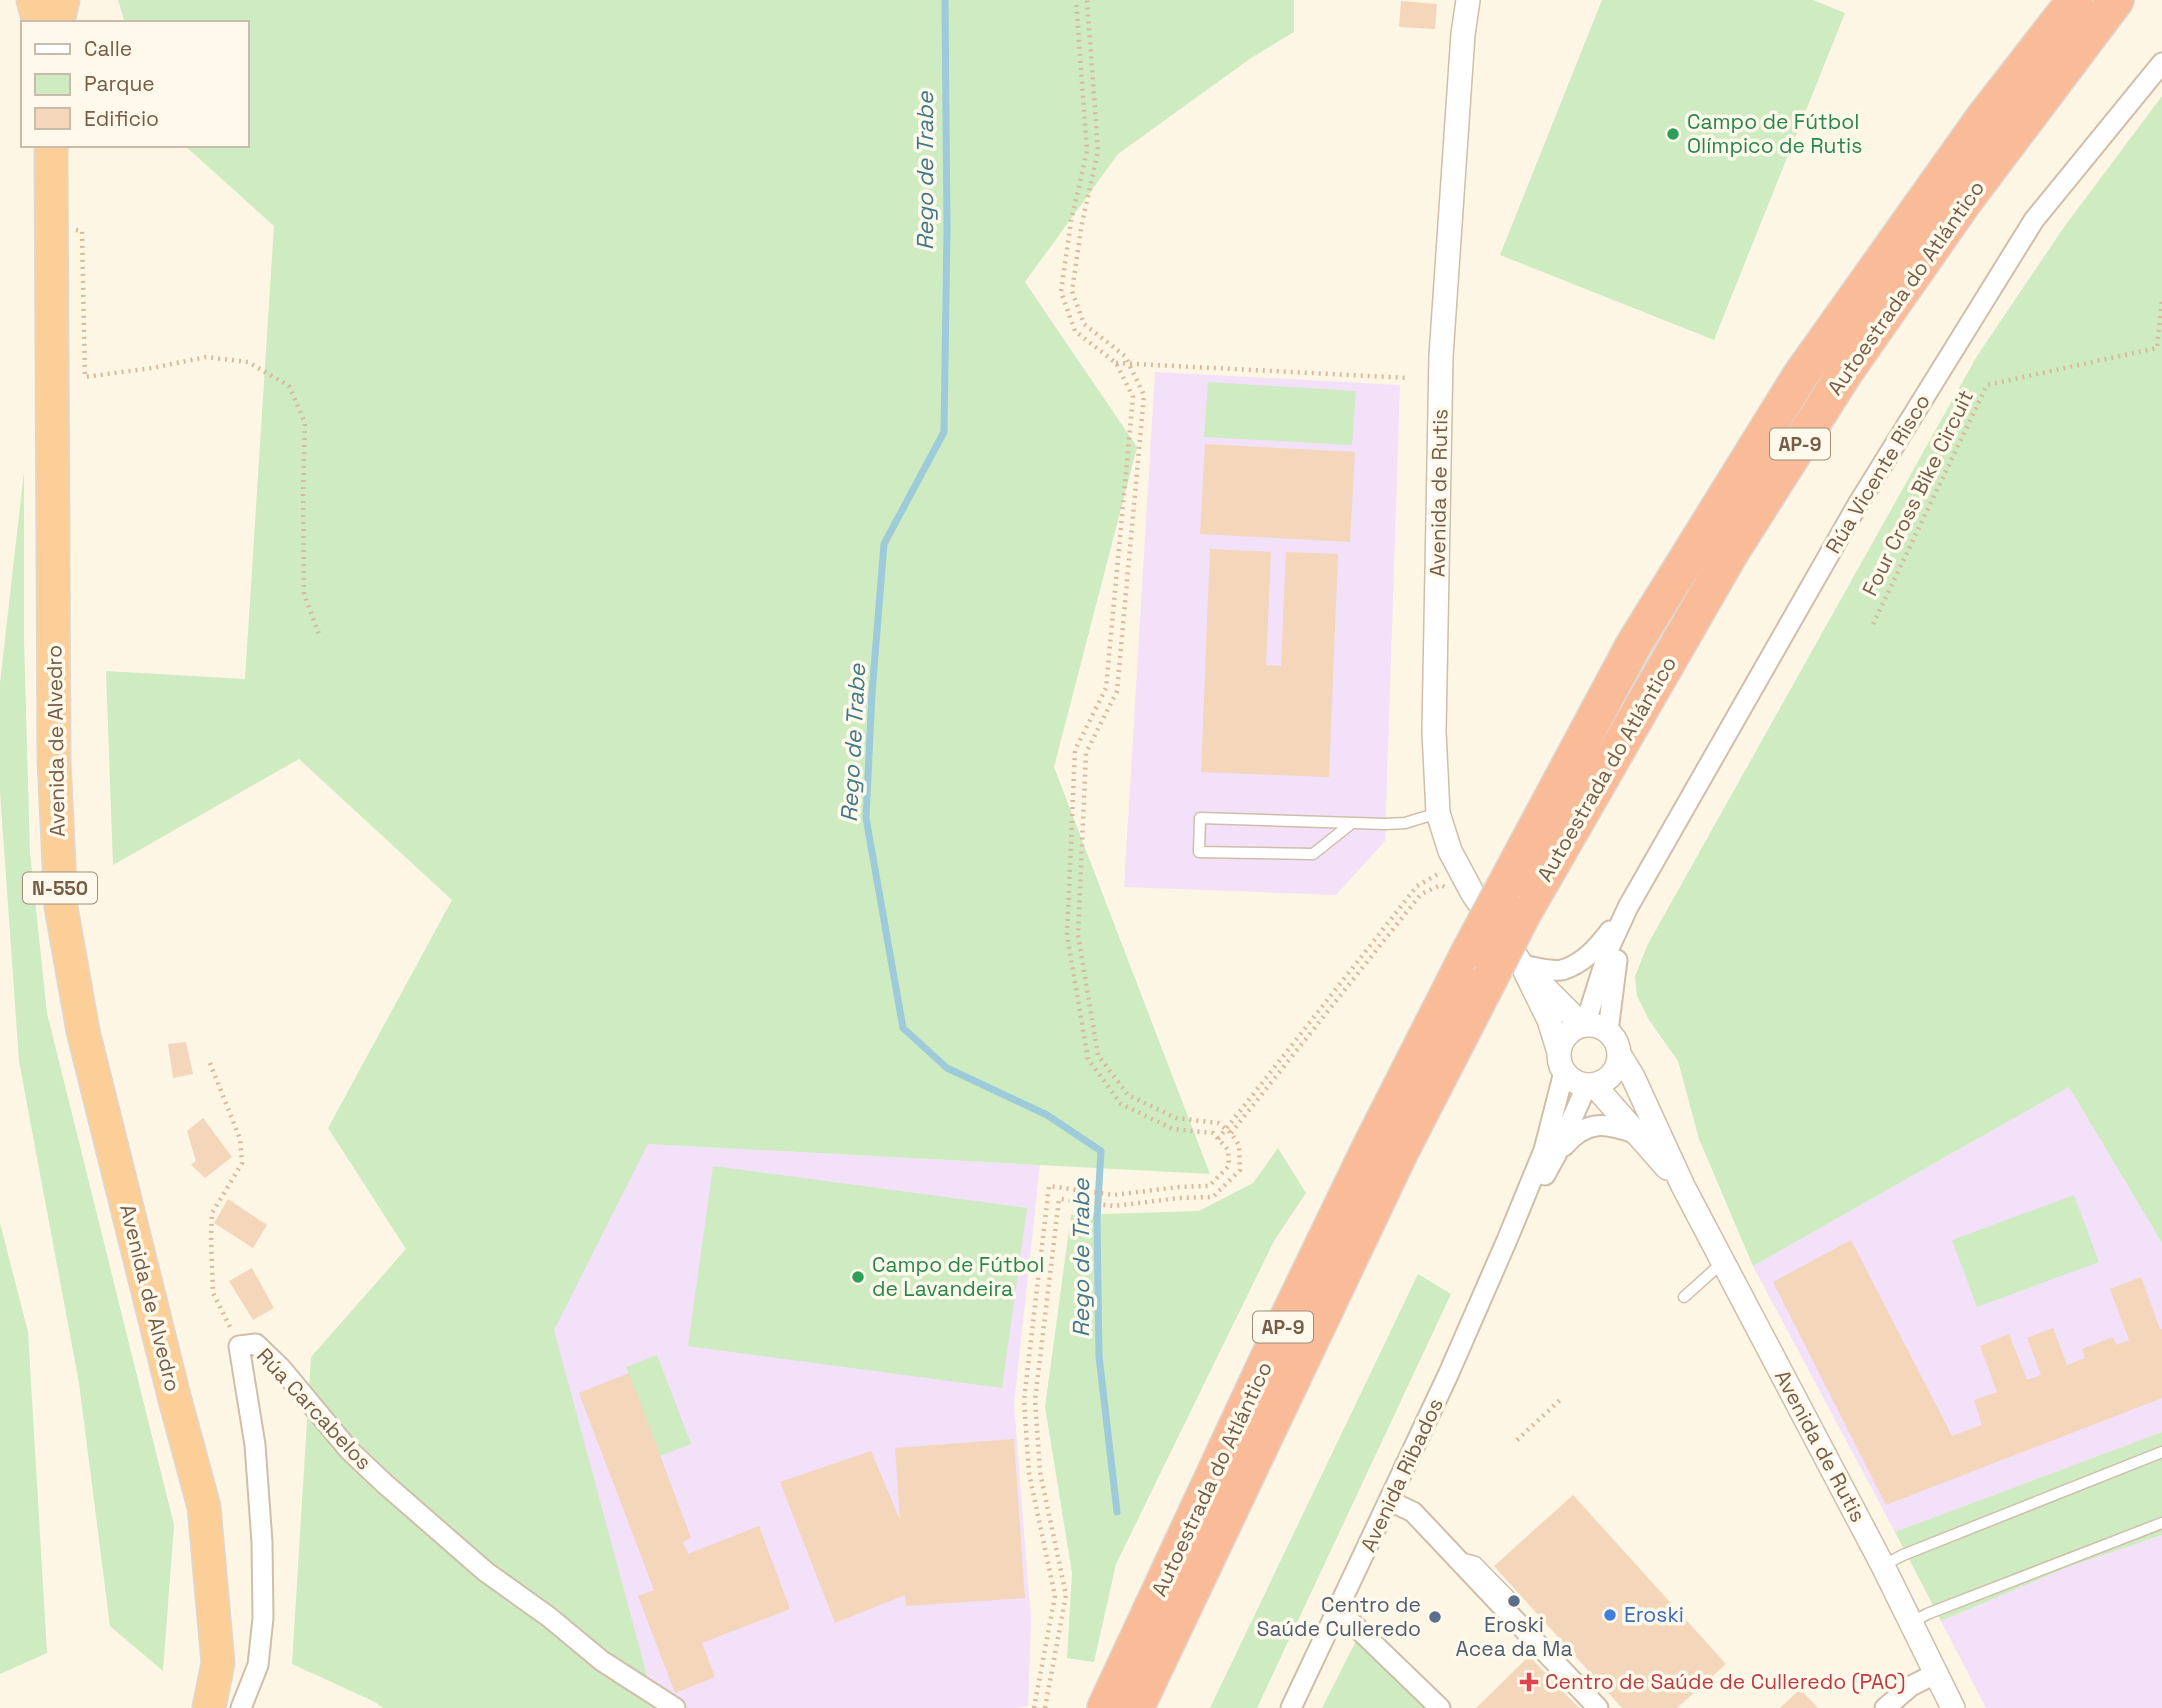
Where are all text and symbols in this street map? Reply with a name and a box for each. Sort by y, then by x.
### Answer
legend [21,21,248,147]
text: Calle [84,35,132,62]
text: Parque [84,70,155,97]
water label: Rego de Trabe [910,90,940,250]
text: Edificio [84,105,159,132]
place label: Campo de Fútbol Olímpico de Rutis [1687,108,1862,159]
marker: Campo de Fútbol Olímpico de Rutis [1665,126,1681,142]
street label: Autoestrada do Atlántico [1821,175,1990,400]
street label: Four Cross Bike Circuit [1856,385,1979,600]
street label: Rúa Vicente Risco [1819,389,1936,558]
street label: Avenida de Rutis [1424,409,1453,577]
road number: AP-9 [1770,428,1830,460]
street label: Avenida de Alvedro [40,645,71,837]
street label: Autoestrada do Atlántico [1531,651,1682,886]
water label: Rego de Trabe [834,662,872,823]
road number: N-550 [23,873,97,904]
water label: Rego de Trabe [1066,1177,1096,1337]
street label: Avenida de Alvedro [114,1201,187,1394]
place label: Campo de Fútbol de Lavandeira [872,1251,1044,1302]
marker: Campo de Fútbol de Lavandeira [850,1269,866,1285]
road number: AP-9 [1253,1312,1313,1343]
street label: Rúa Carcabelos [251,1342,378,1475]
street label: Autoestrada do Atlántico [1145,1357,1278,1600]
street label: Avenida de Rutis [1769,1365,1872,1527]
street label: Avenida Ribados [1354,1394,1449,1556]
place label: Centro de Saúde Culleredo [1257,1591,1421,1642]
marker: Eroski Acea da Ma [1506,1593,1522,1609]
place label: Eroski [1624,1601,1684,1628]
marker: Eroski [1602,1607,1618,1623]
marker: Centro de Saúde Culleredo [1427,1609,1443,1625]
place label: Eroski Acea da Ma [1456,1611,1572,1662]
place label: Centro de Saúde de Culleredo (PAC) [1545,1668,1905,1695]
marker: Centro de Saúde de Culleredo (PAC) [1519,1672,1539,1692]

